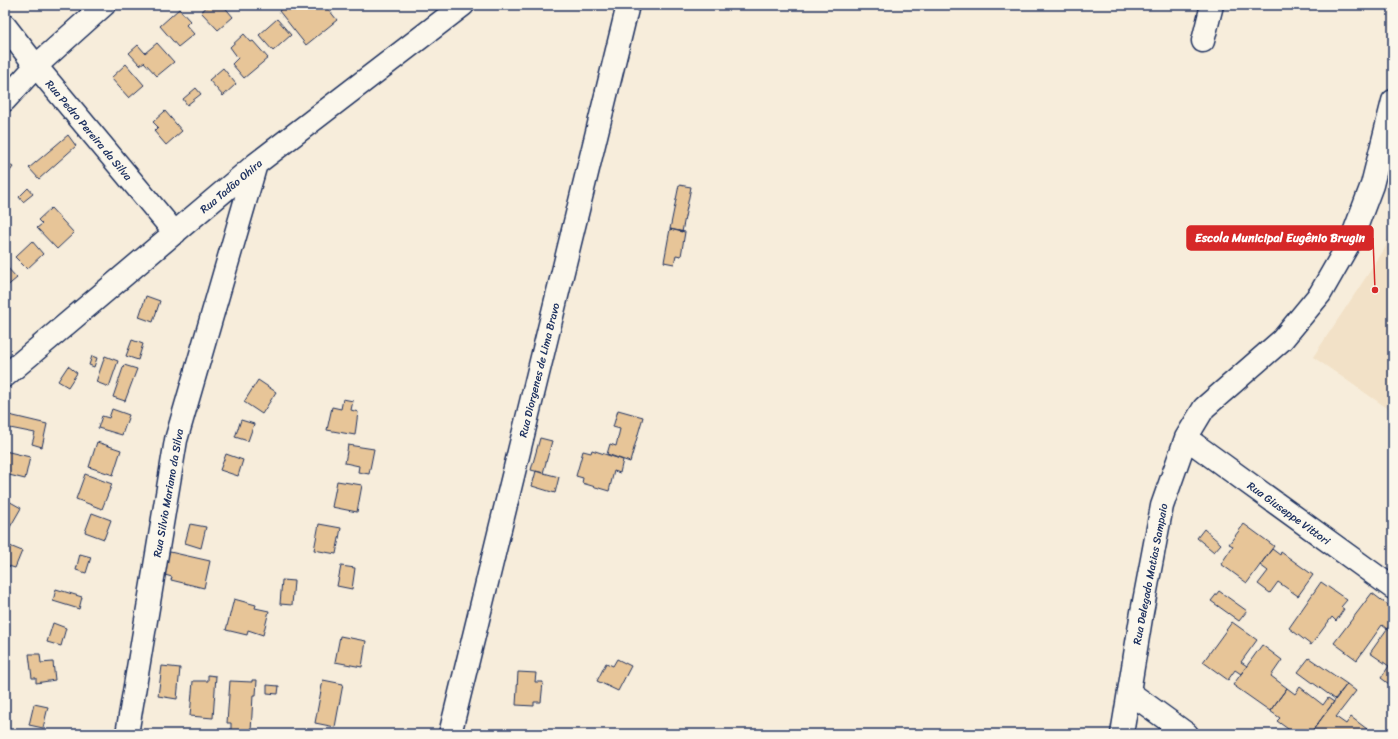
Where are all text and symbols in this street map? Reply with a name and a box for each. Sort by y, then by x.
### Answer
street label: Rua Pedro Pereira da Silva [41,76,137,185]
street label: Rua Tadão Ohira [196,154,267,218]
callout: Escola Municipal Eugênio Brugin [1187,226,1373,250]
text: Escola Municipal Eugênio Brugin [1195,227,1366,249]
street label: Rua Diorgenes de Lima Bravo [514,300,566,439]
street label: Rua Silvio Mariano da Silva [148,427,189,559]
street label: Rua Giuseppe Vittori [1243,477,1335,551]
street label: Rua Delegado Matias Sampaio [1127,501,1174,646]

